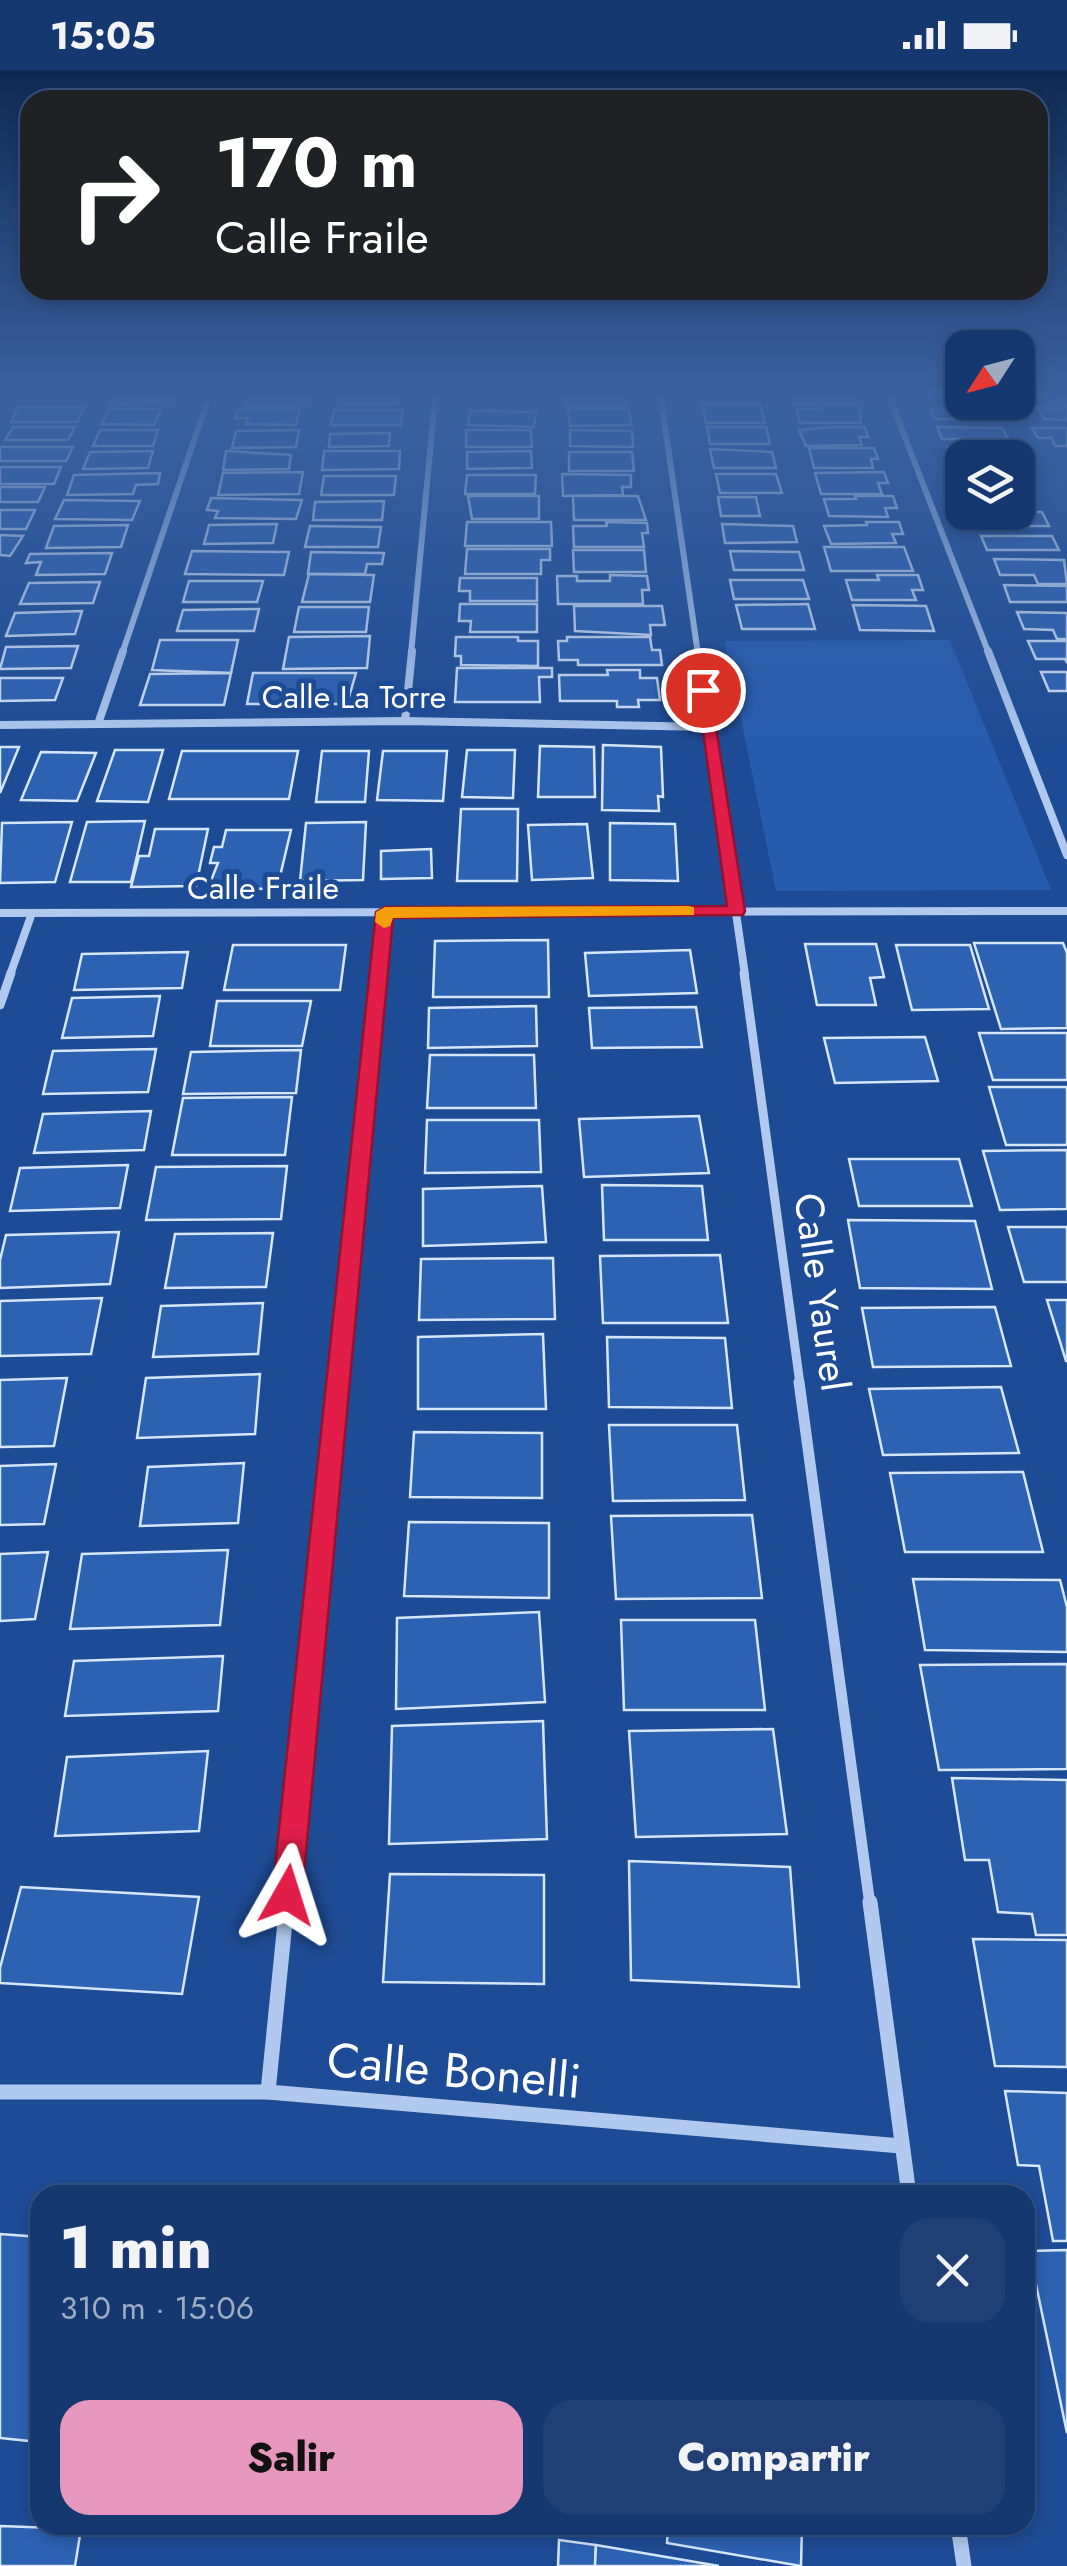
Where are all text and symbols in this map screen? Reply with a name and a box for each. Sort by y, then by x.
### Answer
text: 15:05 [50,8,156,63]
text: 170 m [215,112,418,213]
icon: right [50,130,180,260]
text: Calle Fraile [215,205,429,270]
north arrow [945,330,1035,420]
map controls [945,330,1035,530]
button: layers [945,440,1035,530]
pin [661,648,746,733]
icon: arrive [676,663,731,718]
street label: Calle La Torre [262,674,446,720]
street label: Calle Fraile [187,865,339,911]
street label: Calle Yaurel [779,1189,865,1395]
position arrow [235,1843,339,1947]
street label: Calle Bonelli [324,2025,584,2116]
text: 1 min [60,2204,212,2291]
button: close [900,2218,1005,2323]
text: 310 m · 15:06 [60,2285,254,2331]
button: Salir [60,2400,523,2515]
button: Compartir [543,2400,1005,2515]

